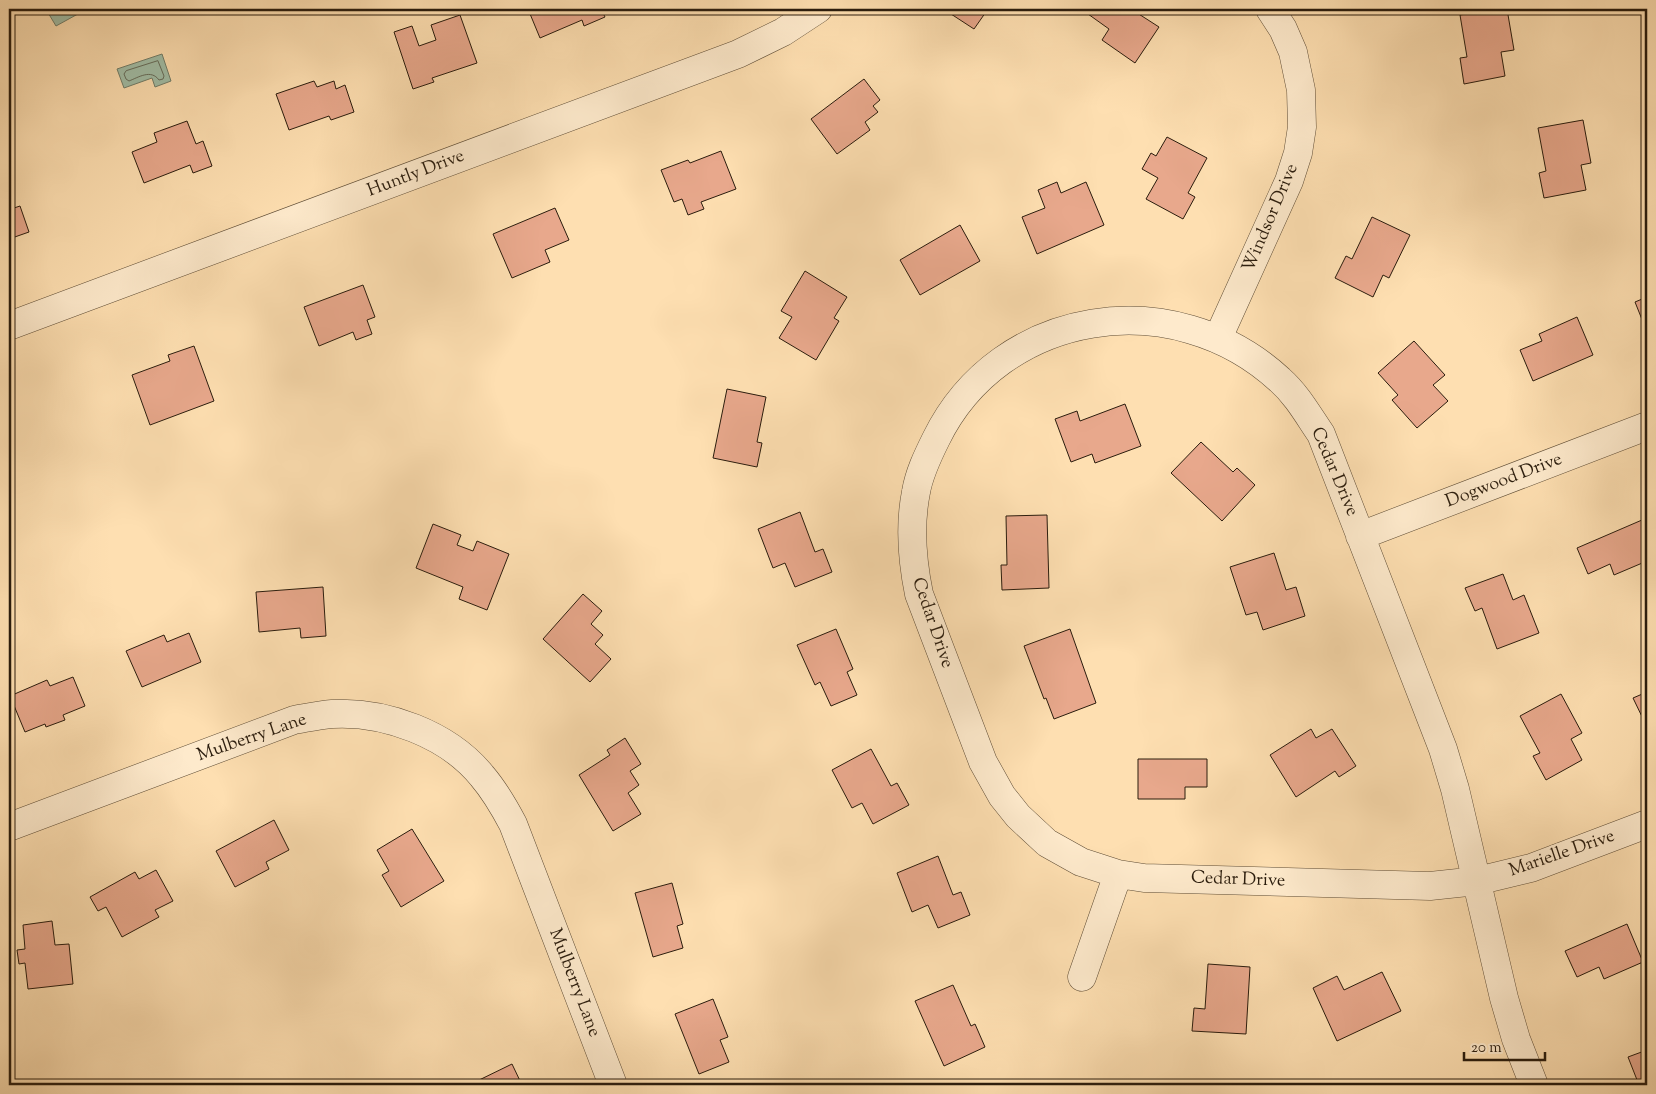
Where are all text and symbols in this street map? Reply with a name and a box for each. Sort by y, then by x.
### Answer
street label: Huntly Drive [364,144,468,204]
street label: Windsor Drive [1236,160,1306,276]
street label: Cedar Drive [1304,423,1364,521]
street label: Dogwood Drive [1442,447,1566,515]
street label: Cedar Drive [904,574,960,672]
street label: Mulberry Lane [194,707,310,769]
street label: Marielle Drive [1506,824,1618,884]
street label: Cedar Drive [1190,865,1286,895]
street label: Mulberry Lane [541,925,607,1041]
scale bar [1464,1029,1545,1061]
text: 20 m [1471,1038,1502,1059]

